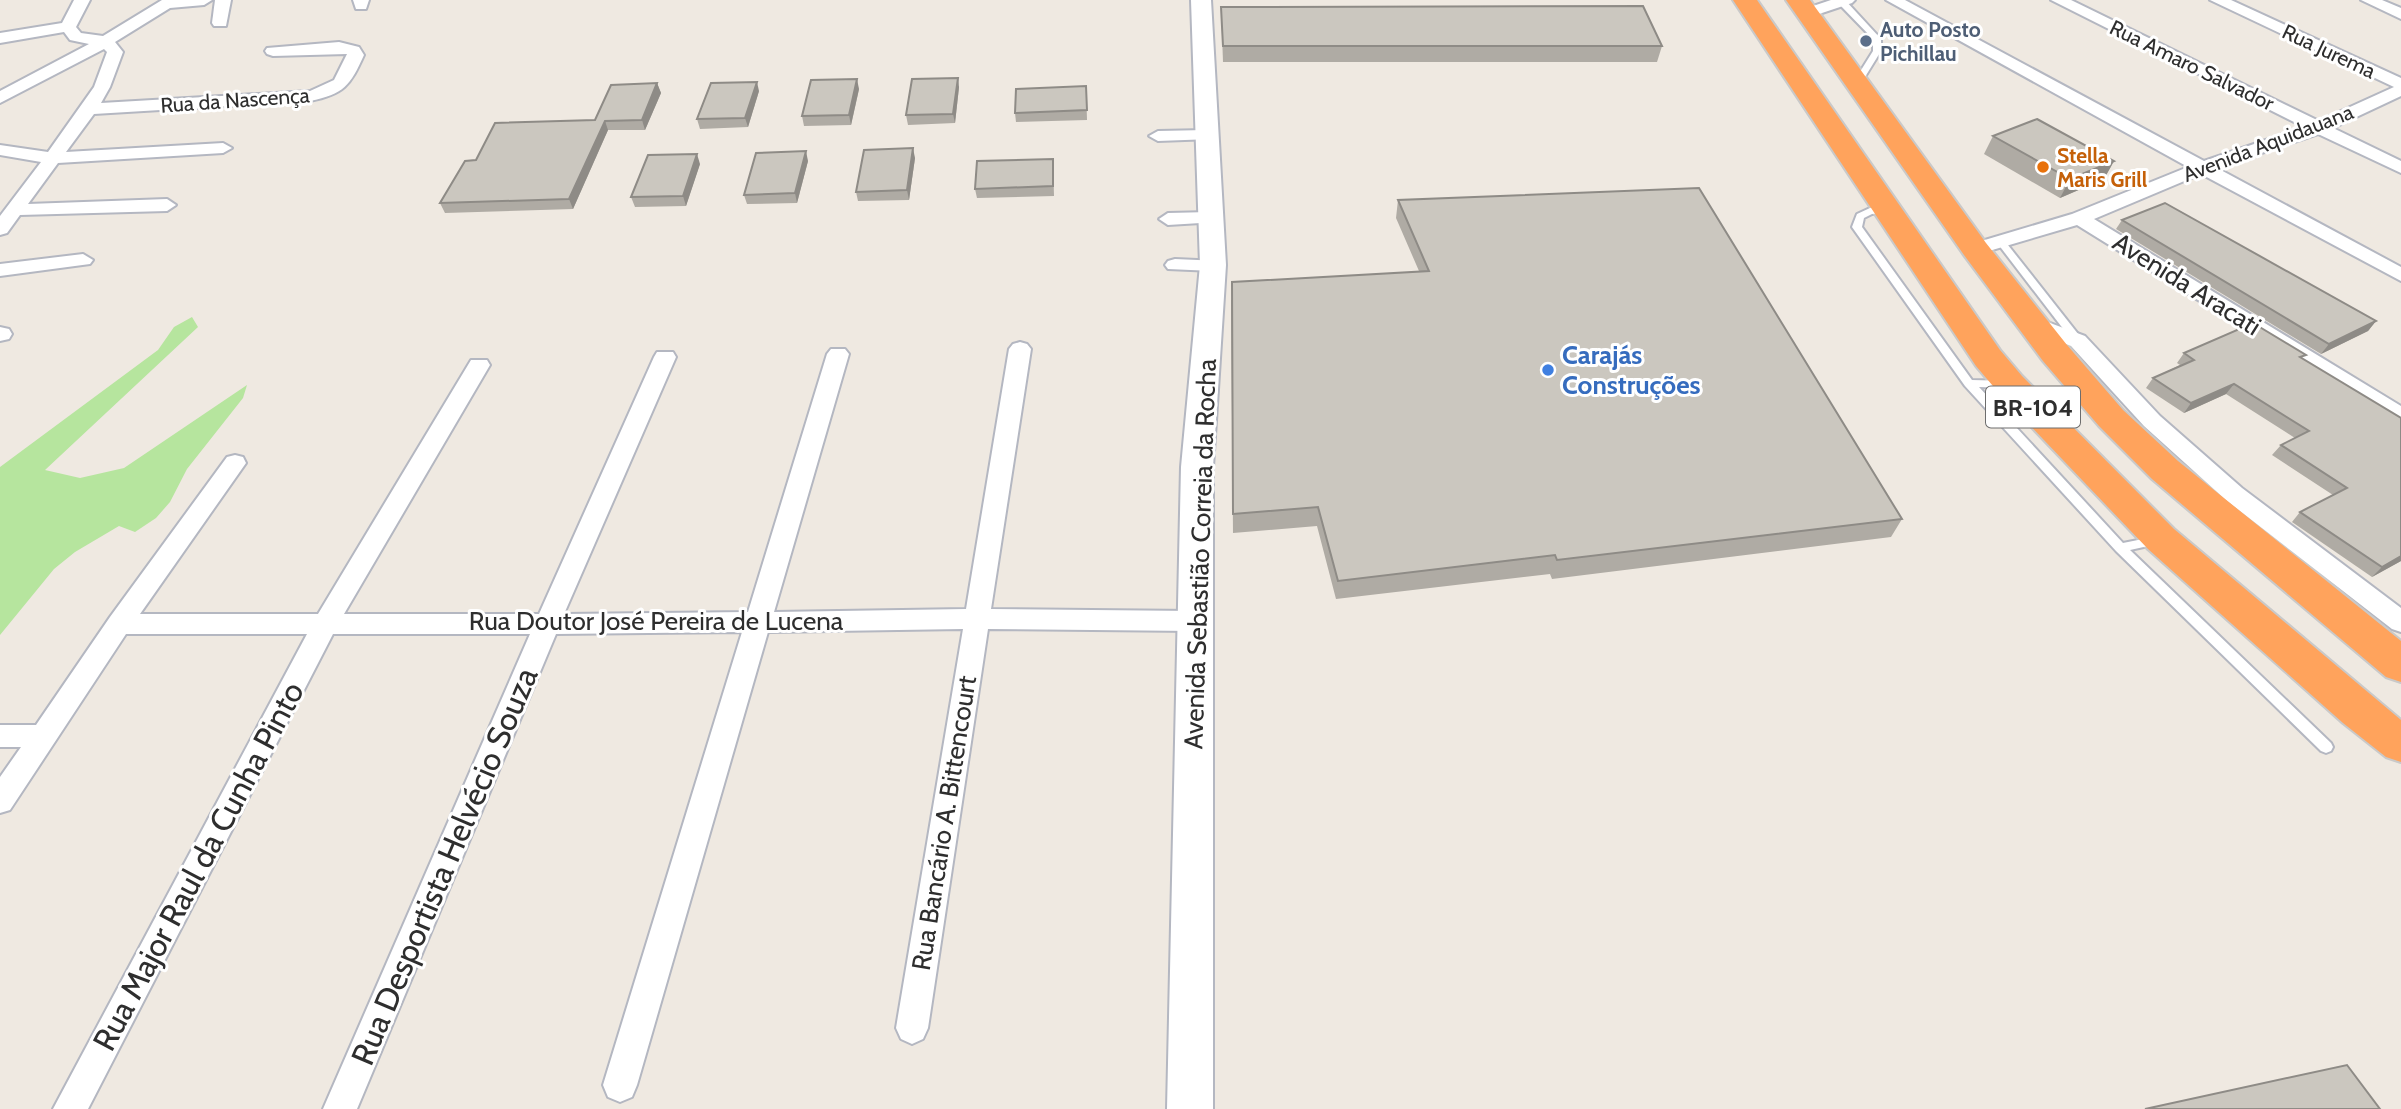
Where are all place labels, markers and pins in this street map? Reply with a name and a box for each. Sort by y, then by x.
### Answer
place label: Auto Posto Pichillau [1880,17,1981,66]
marker: Auto Posto Pichillau [1858,33,1874,49]
place label: Stella Maris Grill [2057,143,2148,192]
marker: Stella Maris Grill [2035,159,2051,175]
place label: Carajás Construções [1562,339,1701,401]
marker: Carajás Construções [1540,362,1556,378]

